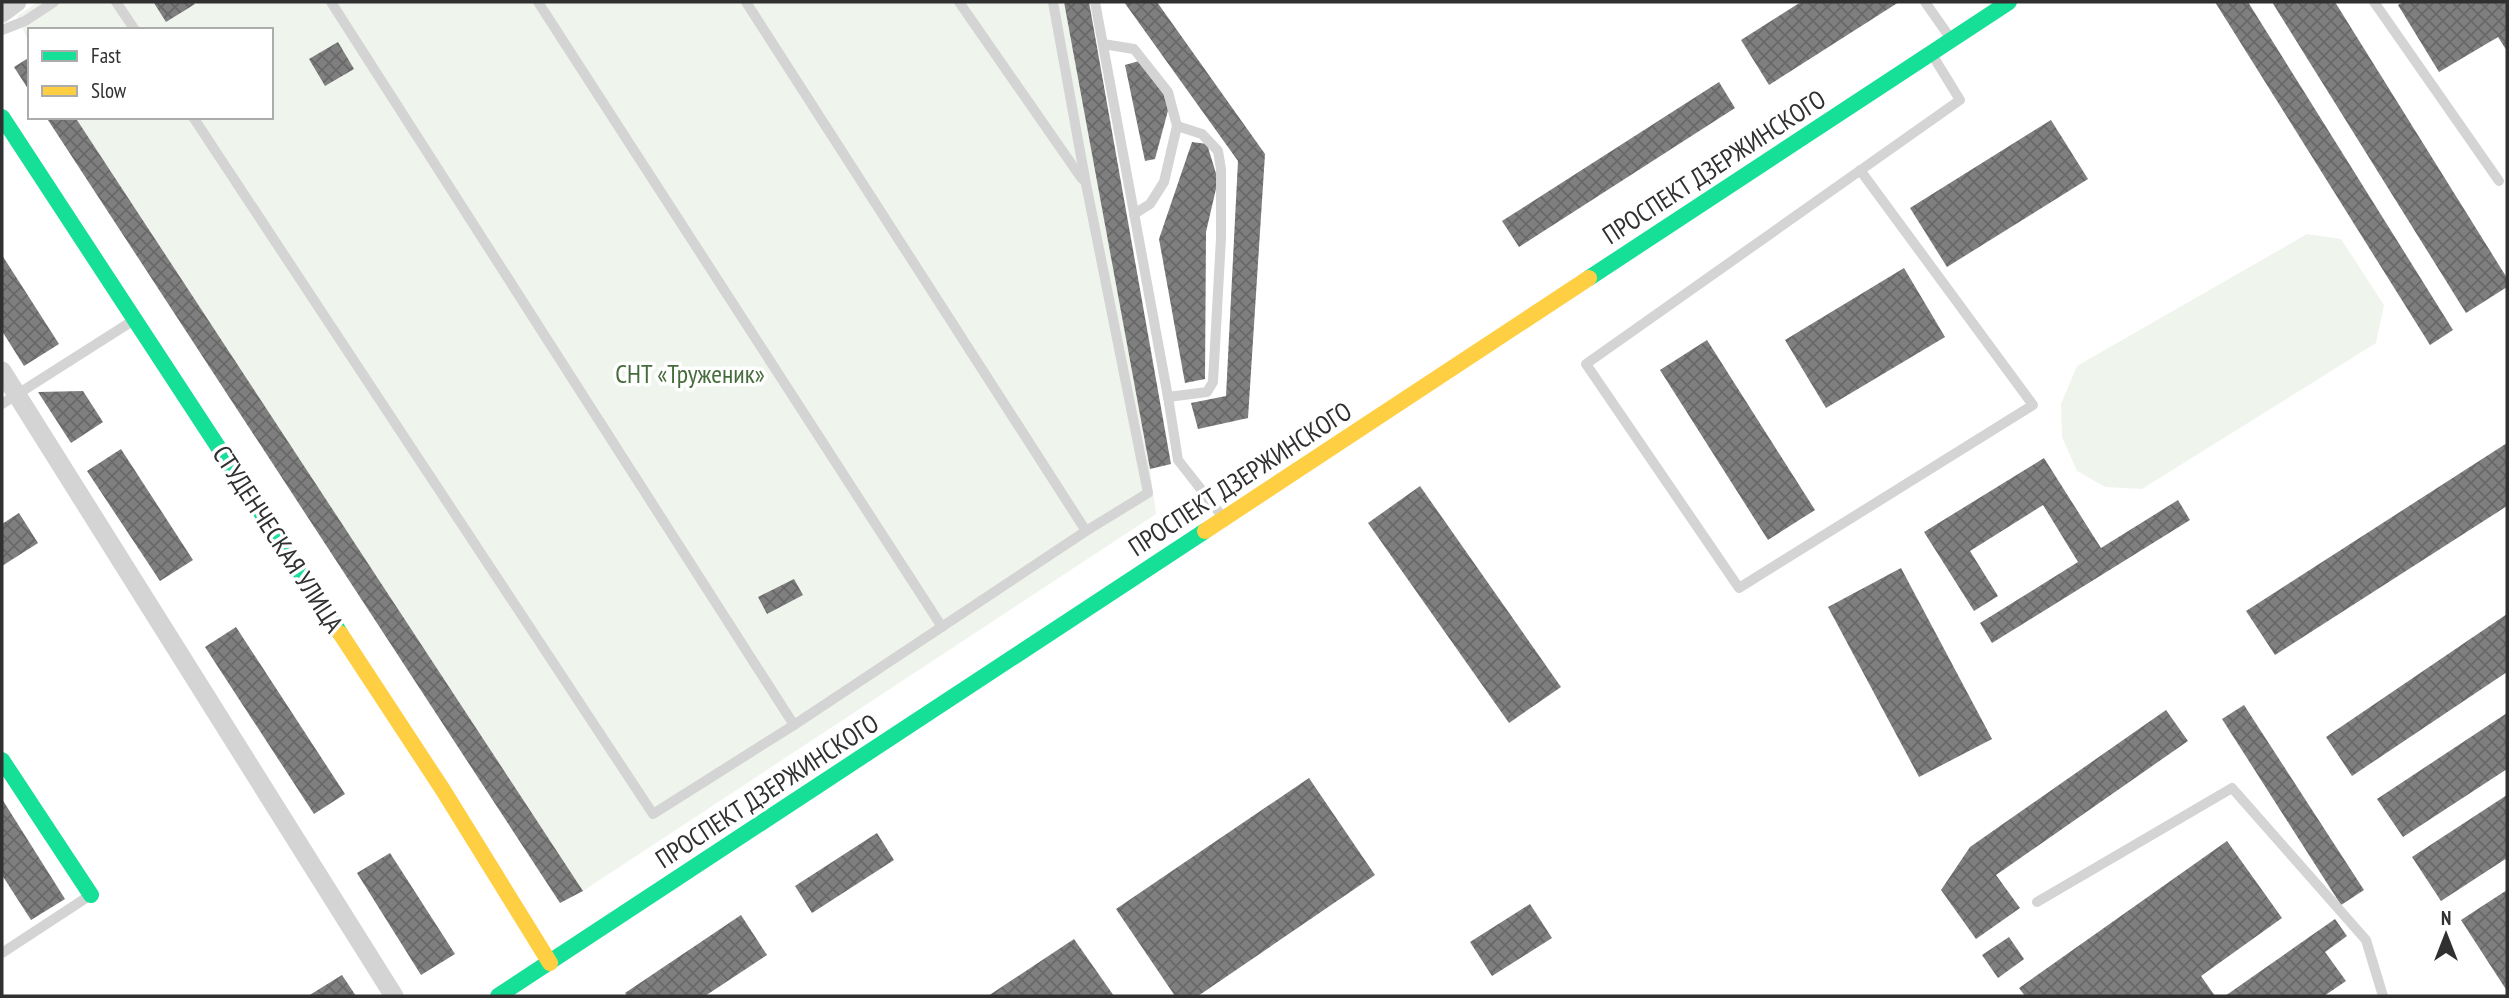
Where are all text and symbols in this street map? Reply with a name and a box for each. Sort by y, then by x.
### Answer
legend [28,28,273,119]
text: Fast [91,42,121,69]
text: Slow [91,77,127,104]
street label: ПРОСПЕКТ ДЗЕРЖИНСКОГО [1596,82,1831,251]
park label: СНТ «Труженик» [615,357,765,390]
street label: ПРОСПЕКТ ДЗЕРЖИНСКОГО [1122,394,1357,563]
street label: СТУДЕНЧЕСКАЯ УЛИЦА [206,439,351,639]
street label: ПРОСПЕКТ ДЗЕРЖИНСКОГО [649,706,884,875]
north arrow [2411,900,2481,970]
text: N [2441,906,2451,930]

